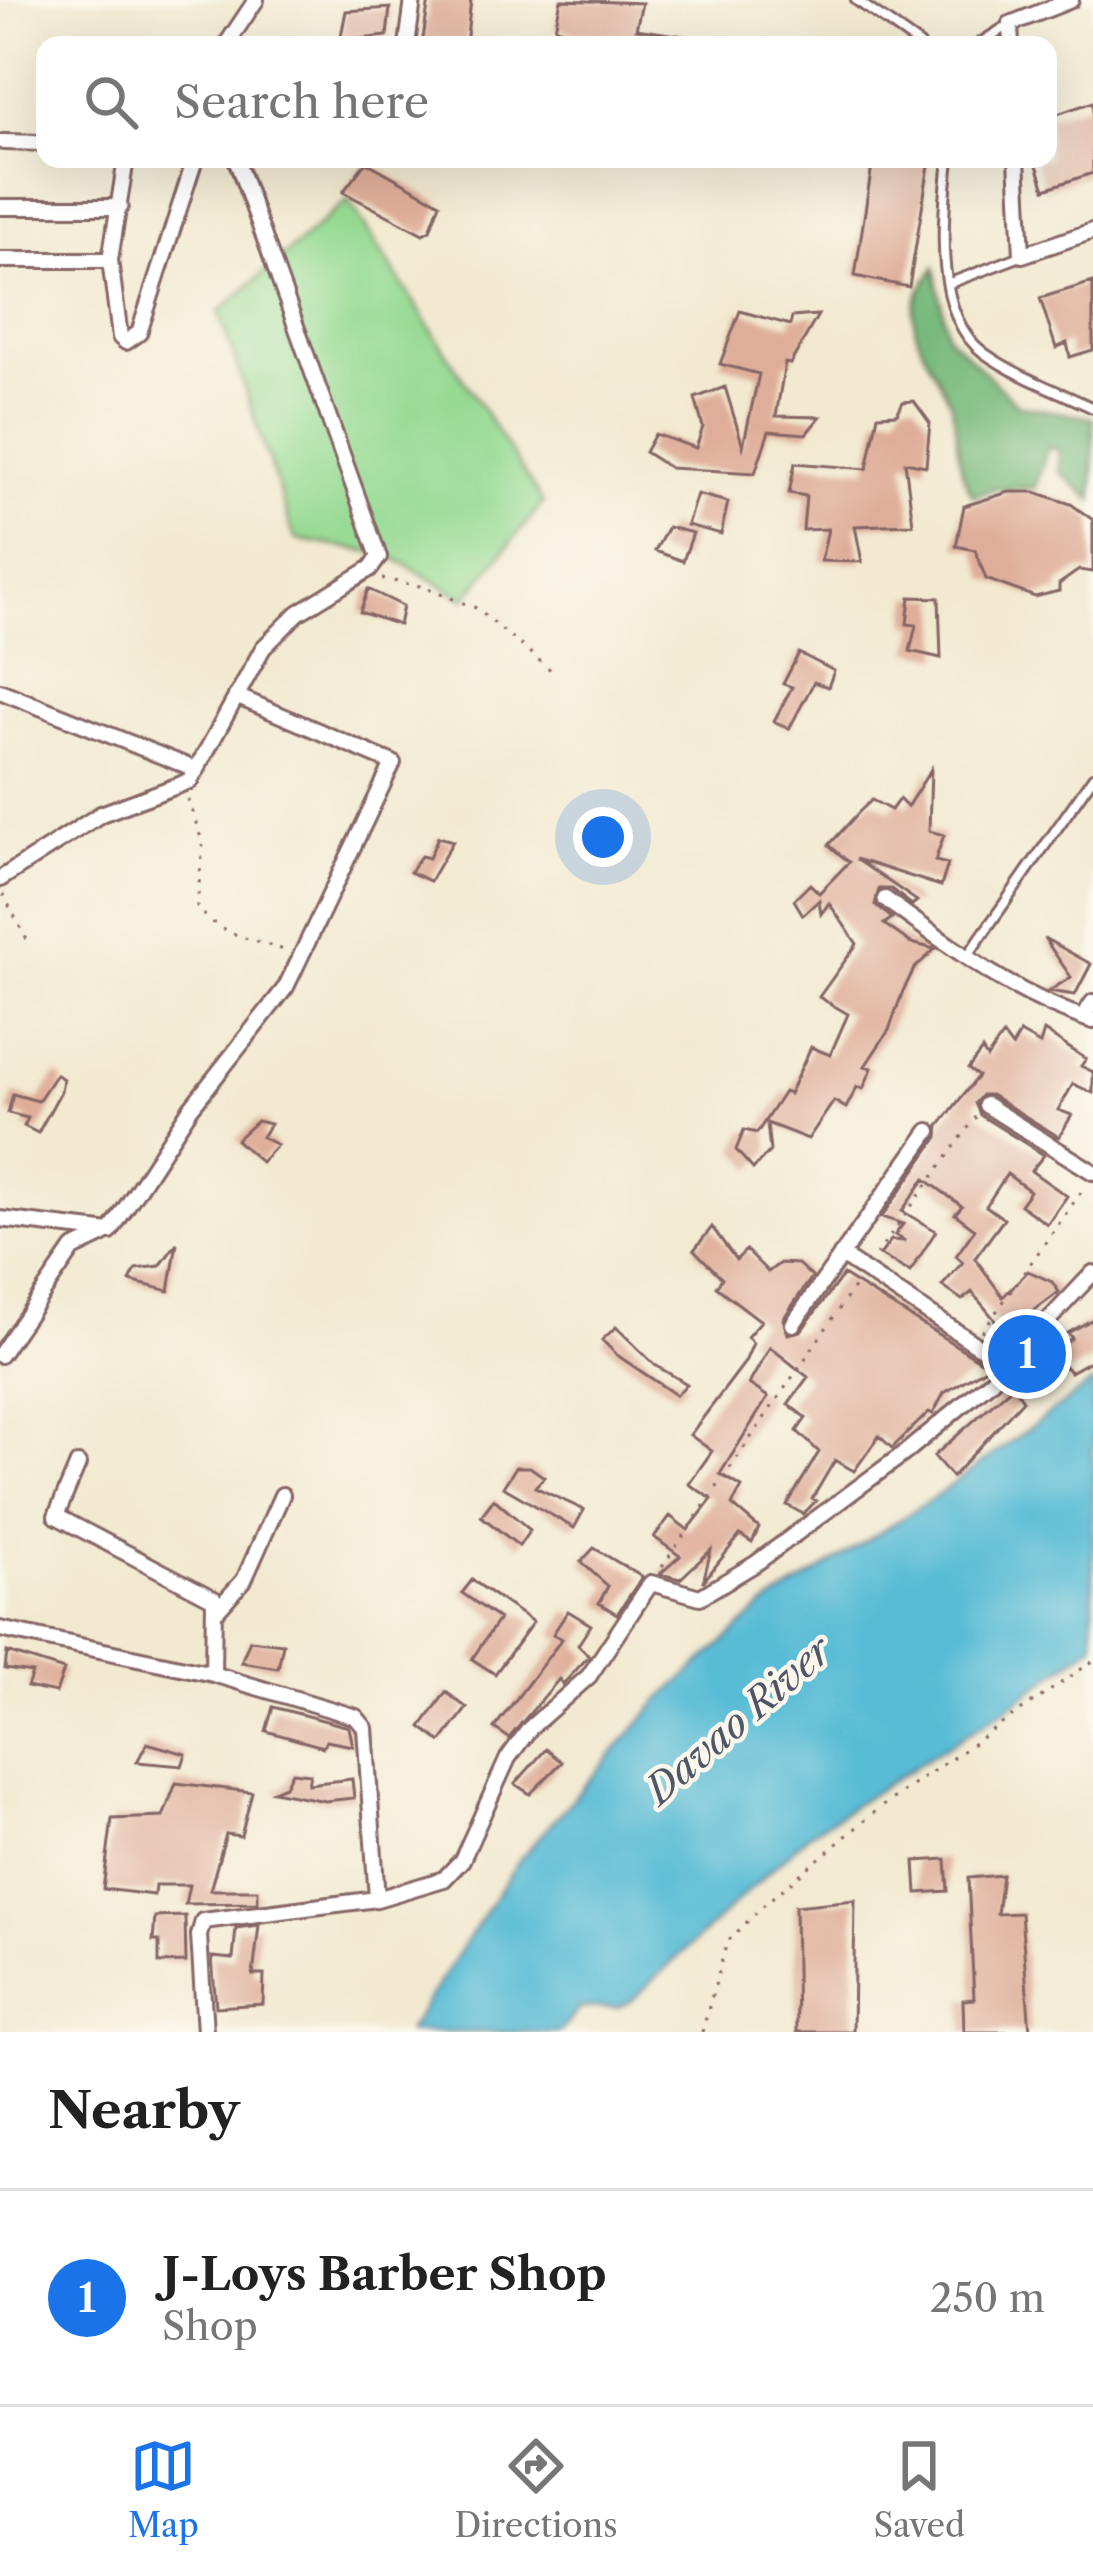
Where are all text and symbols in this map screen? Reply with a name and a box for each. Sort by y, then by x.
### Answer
search box [36,36,1057,168]
icon: search [78,69,144,135]
text: Search here [174,74,429,130]
your location [573,807,633,867]
pin: 1 [988,1309,1066,1399]
water label: Davao River [633,1625,842,1816]
text: Nearby [48,2079,240,2141]
text: J-Loys Barber Shop [162,2246,607,2302]
text: 1 [78,2274,96,2322]
text: 250 m [930,2274,1045,2322]
text: Shop [162,2302,258,2350]
tab: Map [128,2433,199,2546]
tab: Directions [455,2433,618,2546]
tab: Saved [873,2433,965,2546]

